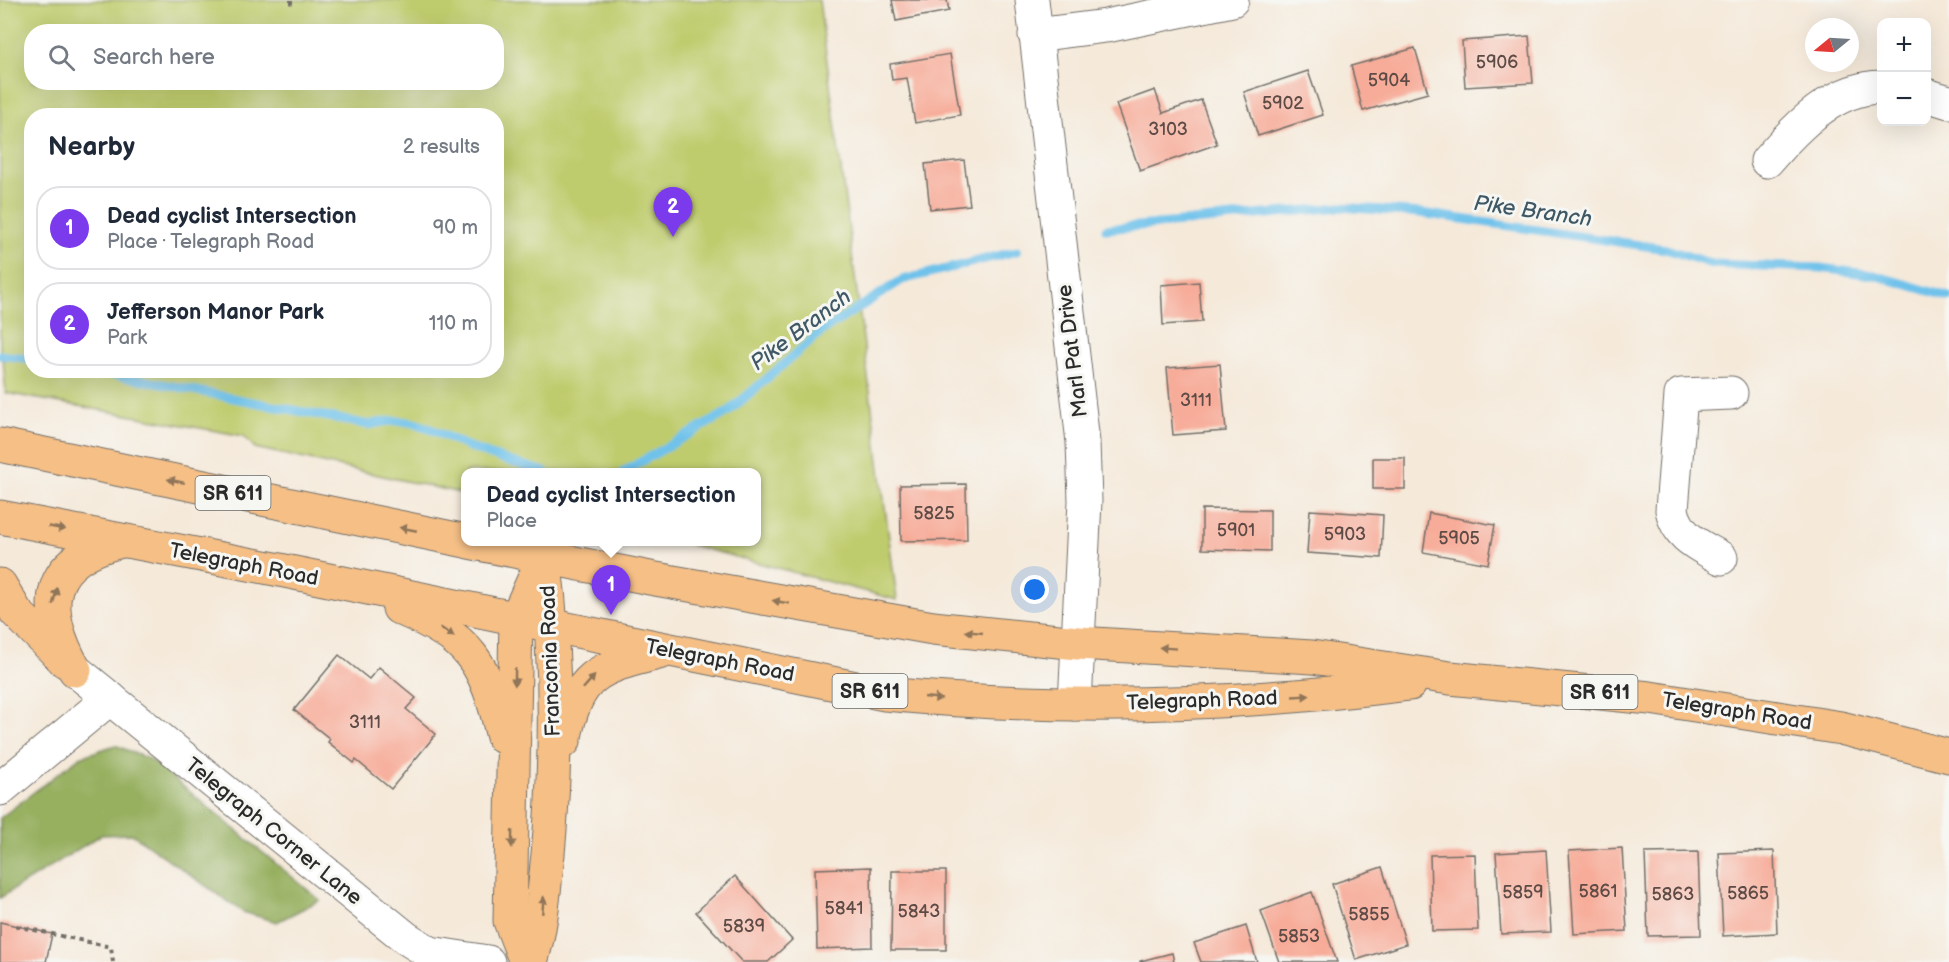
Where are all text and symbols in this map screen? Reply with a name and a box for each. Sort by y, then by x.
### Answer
north arrow [1805,18,1859,72]
map controls [1877,18,1931,126]
button: + [1877,18,1931,72]
search box [24,24,504,90]
icon: search [45,41,78,74]
text: Search here [93,44,215,71]
house number: 5906 [1476,52,1518,73]
house number: 5904 [1368,70,1410,91]
button: − [1877,72,1931,126]
house number: 5902 [1262,93,1304,114]
house number: 3103 [1148,119,1188,140]
text: Nearby [48,132,135,163]
text: 2 results [403,135,480,159]
pin: 2 [654,188,692,237]
water label: Pike Branch [1472,190,1594,233]
text: Dead cyclist Intersection [107,203,357,230]
text: 1 [65,216,74,240]
text: 90 m [433,216,478,240]
text: Place · Telegraph Road [107,230,314,254]
street label: Marl Pat Drive [1052,283,1093,419]
water label: Pike Branch [745,284,857,377]
text: Jefferson Manor Park [107,299,324,326]
text: 2 [64,312,75,336]
text: 110 m [429,312,478,336]
text: Park [107,326,147,350]
house number: 3111 [1180,390,1212,411]
popup [461,468,761,546]
one-way arrow [167,476,185,486]
road number: SR 611 [196,476,270,510]
text: Dead cyclist Intersection [486,482,736,509]
house number: 5825 [913,503,955,524]
text: Place [486,509,537,533]
house number: 5901 [1217,520,1255,541]
one-way arrow [48,524,67,533]
one-way arrow [398,524,417,533]
house number: 5903 [1324,524,1366,545]
house number: 5905 [1438,528,1480,549]
street label: Telegraph Road [167,538,321,591]
pin: 1 [592,566,630,615]
your location [1020,575,1049,604]
street label: Franconia Road [535,585,566,737]
one-way arrow [51,587,60,605]
one-way arrow [772,597,791,606]
one-way arrow [439,626,455,638]
one-way arrow [965,627,984,637]
street label: Telegraph Road [643,634,797,687]
one-way arrow [1159,644,1178,653]
one-way arrow [510,668,520,687]
road number: SR 611 [832,674,908,708]
one-way arrow [582,675,595,690]
road number: SR 611 [1562,675,1638,709]
street label: Telegraph Road [1126,685,1278,716]
street label: Telegraph Road [1660,687,1814,736]
one-way arrow [1292,692,1311,701]
one-way arrow [923,693,942,703]
house number: 3111 [349,712,381,733]
street label: Telegraph Corner Lane [180,752,367,910]
one-way arrow [507,829,517,848]
house number: 5861 [1579,881,1617,902]
house number: 5859 [1502,882,1544,903]
house number: 5865 [1727,883,1769,904]
house number: 5863 [1652,884,1694,905]
one-way arrow [538,896,548,915]
house number: 5841 [825,898,863,919]
house number: 5843 [898,901,940,922]
house number: 5855 [1348,904,1390,925]
house number: 5839 [723,916,765,937]
house number: 5853 [1278,926,1320,947]

